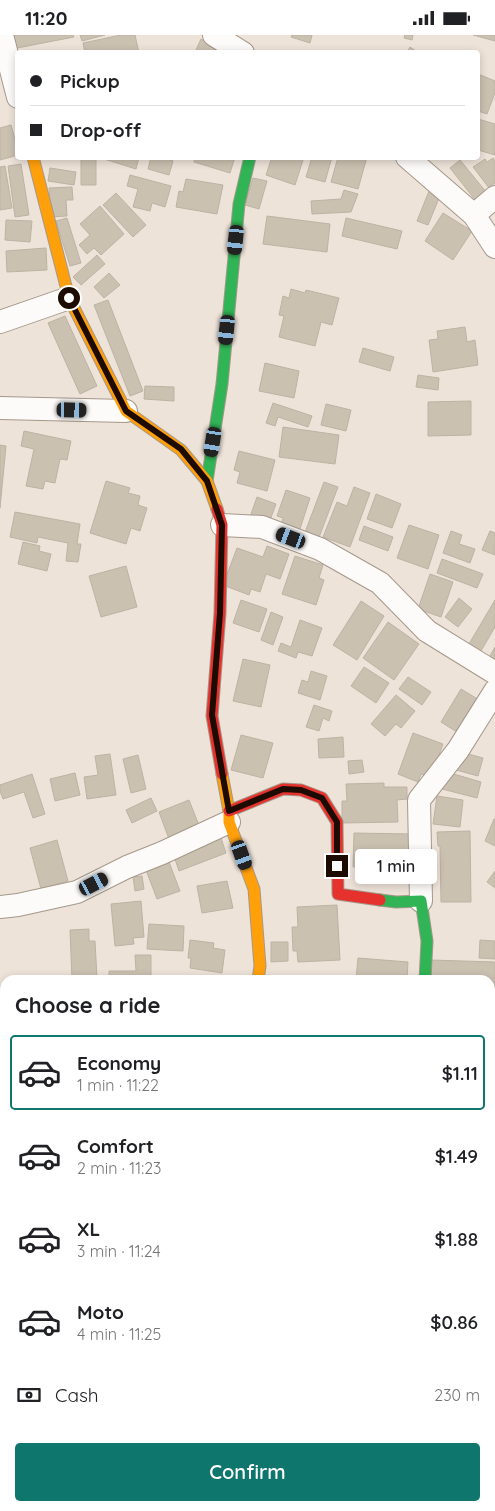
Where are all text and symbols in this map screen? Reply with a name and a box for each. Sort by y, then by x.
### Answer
text: 11:20 [25,6,67,30]
text: Pickup [60,69,120,93]
text: Drop-off [60,118,141,142]
car [226,224,245,256]
route start [58,287,80,309]
car [217,314,236,346]
car [56,402,87,418]
car [203,426,222,458]
car [274,526,307,550]
car [229,838,254,872]
callout: 1 min [354,849,437,883]
route end [326,855,348,877]
text: 1 min [377,856,415,876]
car [77,871,110,897]
text: Choose a ride [15,991,160,1019]
icon: car [17,1050,62,1095]
text: Economy [77,1051,161,1075]
text: $1.11 [442,1061,478,1085]
text: 1 min · 11:22 [77,1075,159,1095]
icon: car [17,1133,62,1178]
text: Comfort [77,1134,154,1158]
text: $1.49 [435,1144,478,1168]
text: 2 min · 11:23 [77,1158,161,1178]
icon: car [17,1216,62,1261]
text: XL [77,1217,100,1241]
text: $1.88 [435,1227,478,1251]
text: 3 min · 11:24 [77,1241,161,1261]
icon: car [17,1299,62,1344]
text: Moto [77,1300,124,1324]
text: $0.86 [430,1310,478,1334]
text: 4 min · 11:25 [77,1324,161,1344]
icon: cash [15,1381,43,1409]
text: Cash [55,1383,99,1407]
text: 230 m [434,1385,480,1405]
button: Confirm [15,1443,480,1501]

